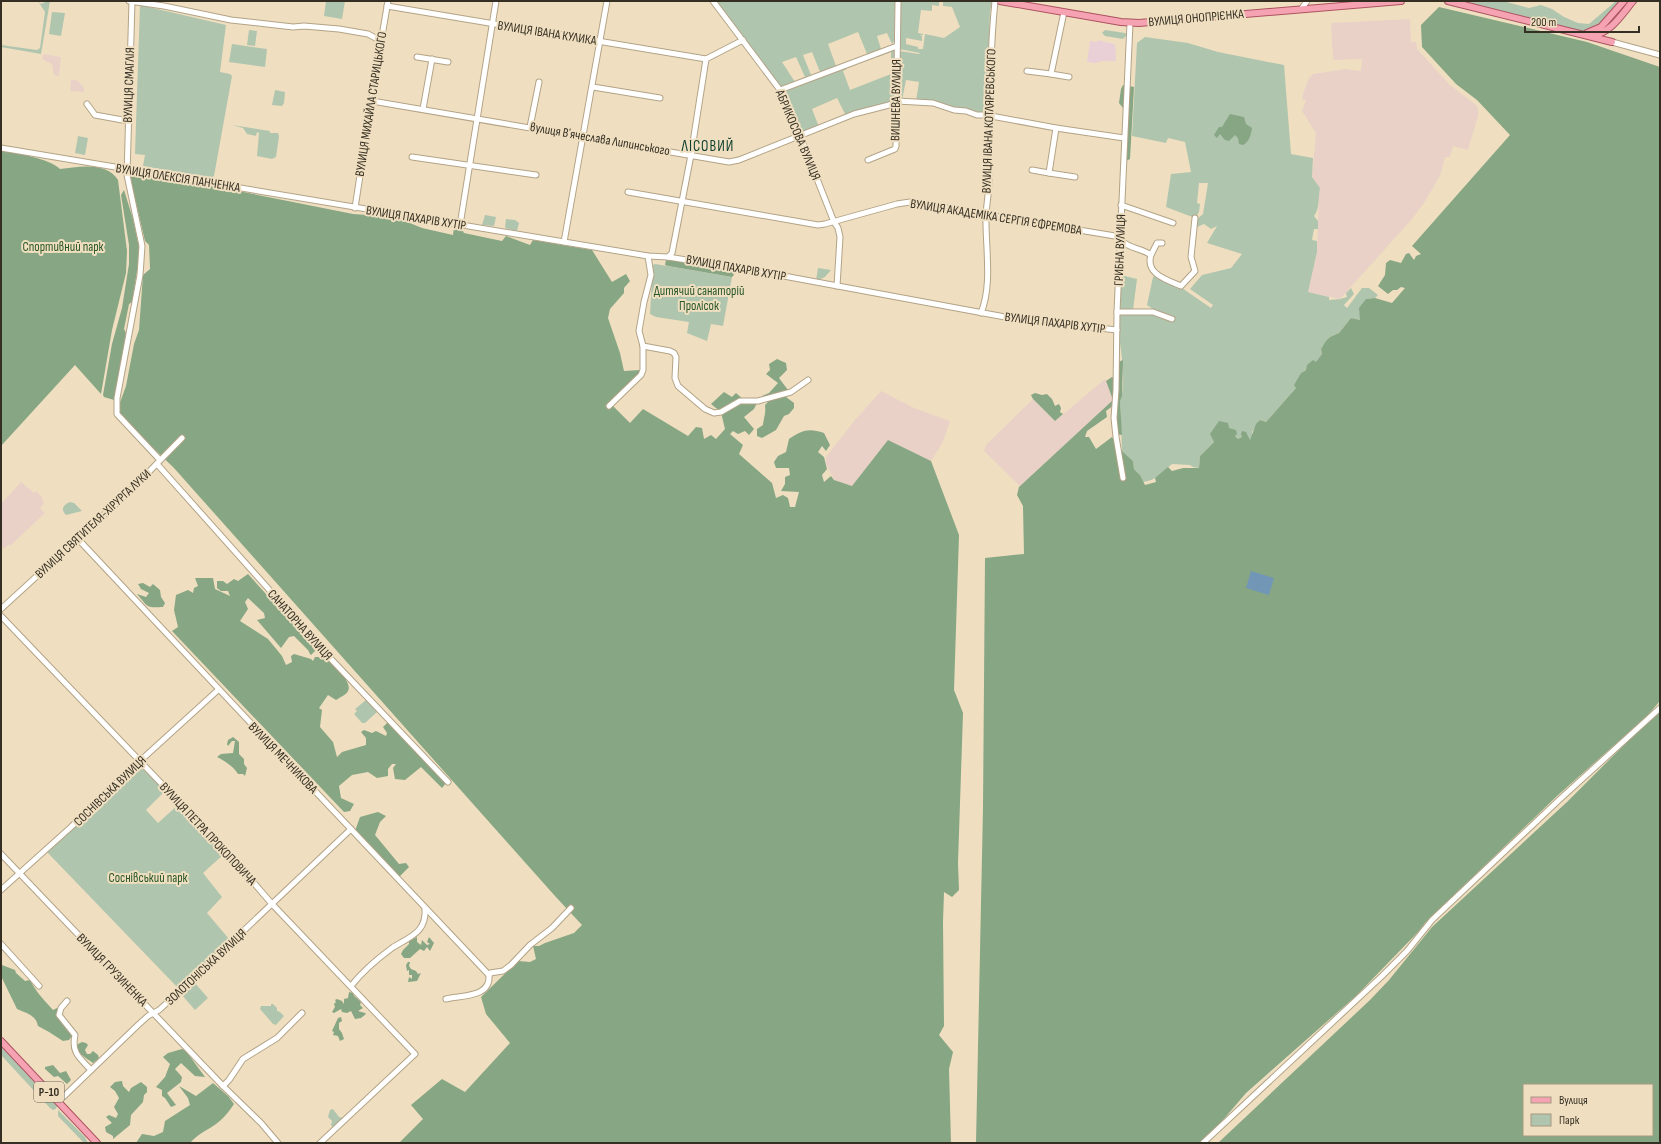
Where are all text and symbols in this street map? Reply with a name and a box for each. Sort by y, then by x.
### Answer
street label: ВУЛИЦЯ ОНОПРІЄНКА [1148,6,1245,30]
scale bar [1525,8,1639,34]
text: 200 m [1531,15,1557,30]
street label: ВУЛИЦЯ ІВАНА КУЛИКА [496,17,598,49]
street label: ВУЛИЦЯ МИХАЙЛА СТАРИЦЬКОГО [352,30,390,178]
street label: ВУЛИЦЯ СМАГЛІЯ [120,47,138,123]
street label: ВУЛИЦЯ ІВАНА КОТЛЯРЕВСЬКОГО [978,48,1000,194]
street label: ВИШНЕВА ВУЛИЦЯ [887,59,905,141]
street label: АБРИКОСОВА ВУЛИЦЯ [771,87,824,183]
street label: вулиця Вʼячеслава Липинського [529,119,671,159]
district label: ЛІСОВИЙ [681,137,734,156]
street label: ВУЛИЦЯ ОЛЕКСІЯ ПАНЧЕНКА [115,160,242,196]
street label: ВУЛИЦЯ АКАДЕМІКА СЕРГІЯ ЄФРЕМОВА [909,196,1083,239]
street label: ВУЛИЦЯ ПАХАРІВ ХУТІР [365,202,468,234]
street label: ГРИБНА ВУЛИЦЯ [1111,214,1129,286]
park label: Спортивний парк [22,239,104,255]
street label: ВУЛИЦЯ ПАХАРІВ ХУТІР [685,251,788,285]
park label: Дитячий санаторій Пролісок [654,283,744,314]
street label: ВУЛИЦЯ ПАХАРІВ ХУТІР [1004,309,1107,337]
street label: ВУЛИЦЯ СВЯТИТЕЛЯ-ХІРУРГА ЛУКИ [32,466,154,582]
street label: САНАТОРНА ВУЛИЦЯ [264,586,336,664]
street label: ВУЛИЦЯ МЕЧНИКОВА [245,719,321,797]
street label: СОСНІВСЬКА ВУЛИЦЯ [70,752,150,830]
street label: ВУЛИЦЯ ПЕТРА ПРОКОПОВИЧА [156,779,260,889]
park label: Соснівський парк [108,870,188,886]
street label: ЗОЛОТОНІСЬКА ВУЛИЦЯ [162,925,250,1009]
street label: ВУЛИЦЯ ГРУЗИНЕНКА [73,930,151,1010]
road number: Р-10 [34,1082,64,1102]
legend [1523,1084,1653,1136]
text: Вулиця [1559,1093,1588,1108]
text: Парк [1559,1113,1580,1128]

